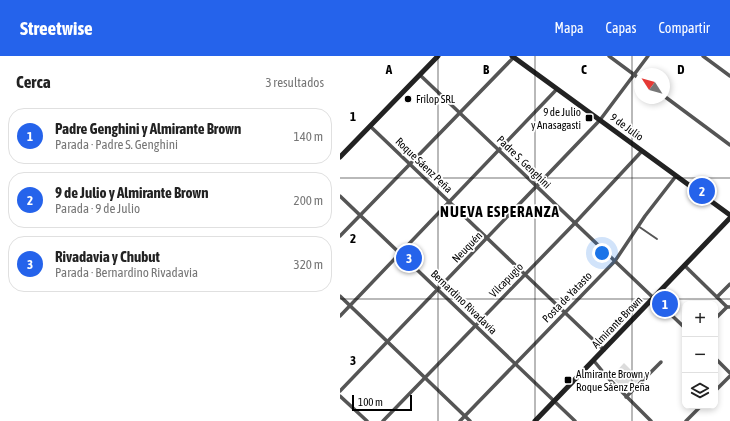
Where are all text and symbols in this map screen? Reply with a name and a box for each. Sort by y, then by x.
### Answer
text: Streetwise [20,17,93,39]
text: Mapa [555,20,584,36]
text: Capas [606,20,637,36]
text: Compartir [659,20,710,36]
text: A [385,62,393,77]
text: B [483,62,490,77]
text: C [581,62,587,77]
text: D [677,62,685,77]
north arrow [634,68,670,104]
text: Cerca [16,72,51,92]
text: 3 resultados [265,75,324,90]
place label: Frilop SRL [416,93,456,105]
marker: Frilop SRL [403,94,413,104]
place label: 9 de Julio y Anasagasti [531,106,581,131]
text: 1 [350,109,356,124]
street label: 9 de Julio [608,111,646,143]
marker: 9 de Julio y Anasagasti [584,113,594,123]
text: Padre Genghini y Almirante Brown [55,120,241,137]
text: 1 [27,129,33,144]
text: 140 m [294,129,323,144]
street label: Padre S. Genghini [495,133,553,191]
street label: Roque Sáenz Peña [393,135,455,195]
text: Parada · Padre S. Genghini [55,137,178,152]
pin: 2 [689,176,715,206]
text: 9 de Julio y Almirante Brown [55,184,209,201]
text: 2 [27,193,33,208]
text: 200 m [294,193,323,208]
text: Parada · 9 de Julio [55,201,140,216]
district label: NUEVA ESPERANZA [440,203,560,220]
street label: Neuquén [450,229,484,265]
text: 2 [350,231,356,246]
pin: 3 [396,243,422,273]
your location [592,243,612,263]
text: Rivadavia y Chubut [55,248,160,265]
text: 3 [27,257,33,272]
text: 320 m [294,257,323,272]
street label: Vilcapugio [487,260,525,300]
text: Parada · Bernardino Rivadavia [55,265,198,280]
street label: Bernardino Rivadavia [429,267,499,337]
street label: Posta de Yatasto [540,269,594,325]
pin: 1 [652,289,678,319]
street label: Almirante Brown [589,294,645,350]
map controls [682,301,718,409]
button: + [682,301,718,337]
button: − [682,337,718,373]
text: 3 [350,353,356,368]
place label: Almirante Brown y Roque Sáenz Peña [576,368,650,393]
button: layers [682,373,718,409]
marker: Almirante Brown y Roque Sáenz Peña [563,375,573,385]
scale bar [352,393,412,412]
text: 100 m [358,396,383,408]

